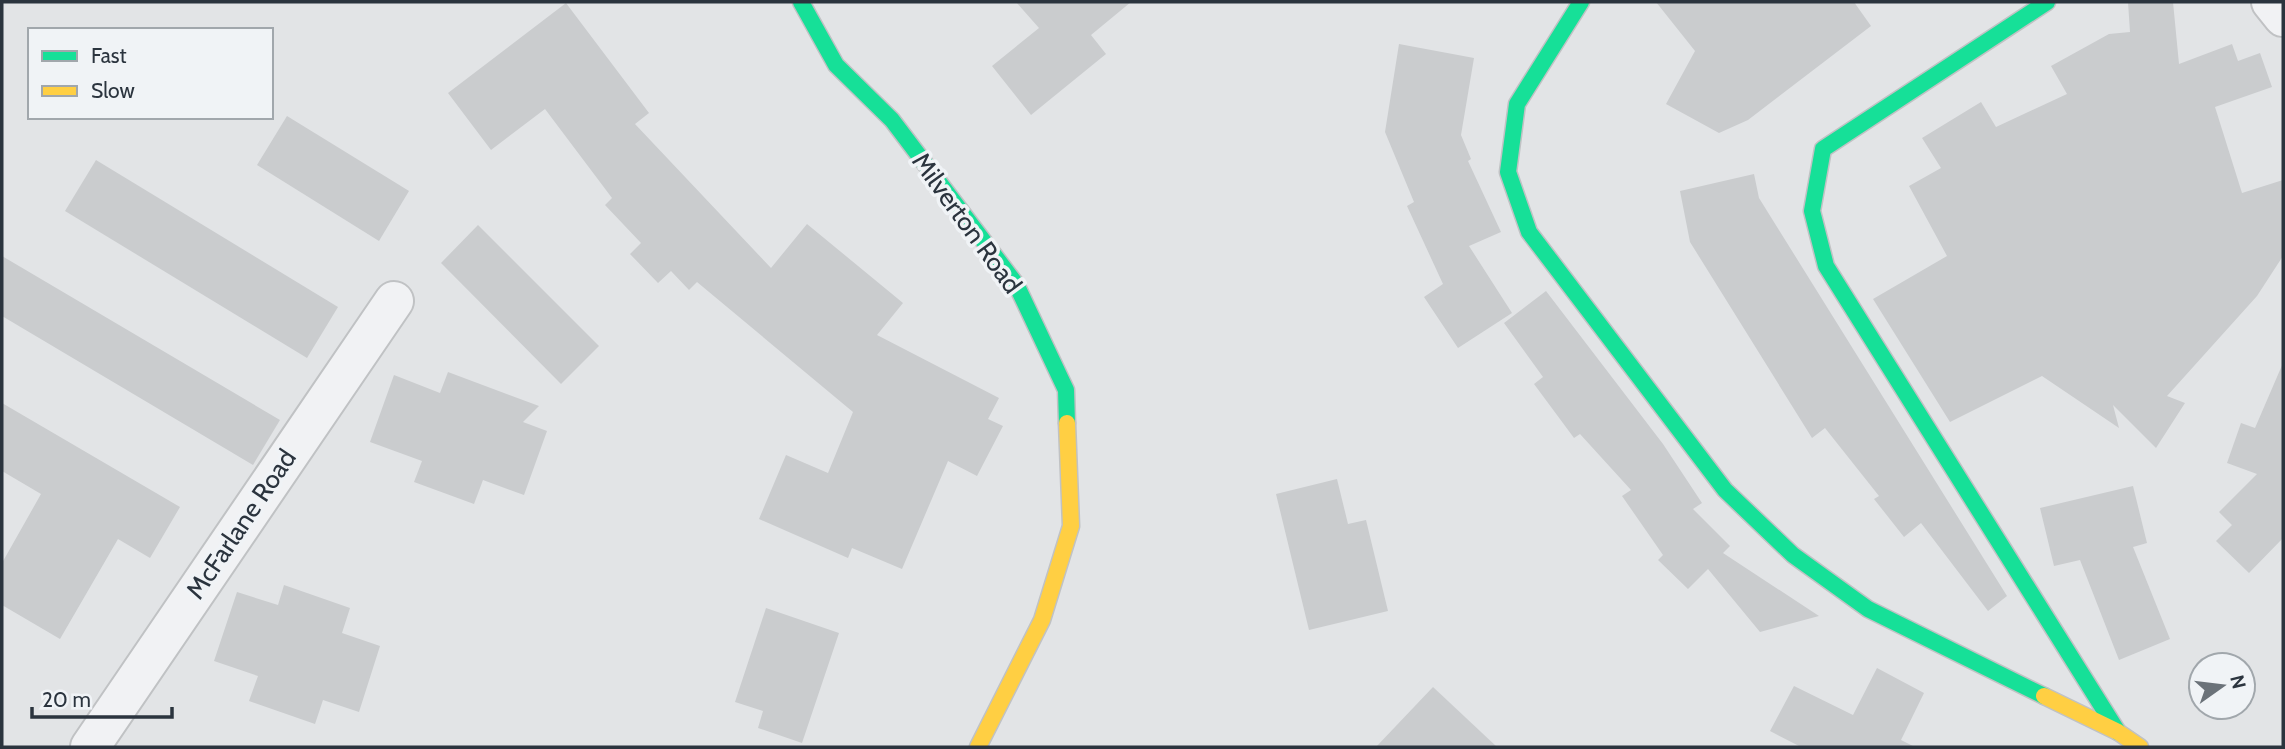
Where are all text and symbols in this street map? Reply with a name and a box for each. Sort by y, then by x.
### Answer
legend [28,28,273,119]
text: Fast [91,43,127,68]
text: Slow [91,78,135,103]
street label: Milverton Road [905,146,1029,300]
street label: McFarlane Road [179,443,303,605]
north arrow [2187,651,2257,721]
text: N [2225,673,2251,691]
scale bar [32,676,172,720]
text: 20 m [42,687,91,712]

